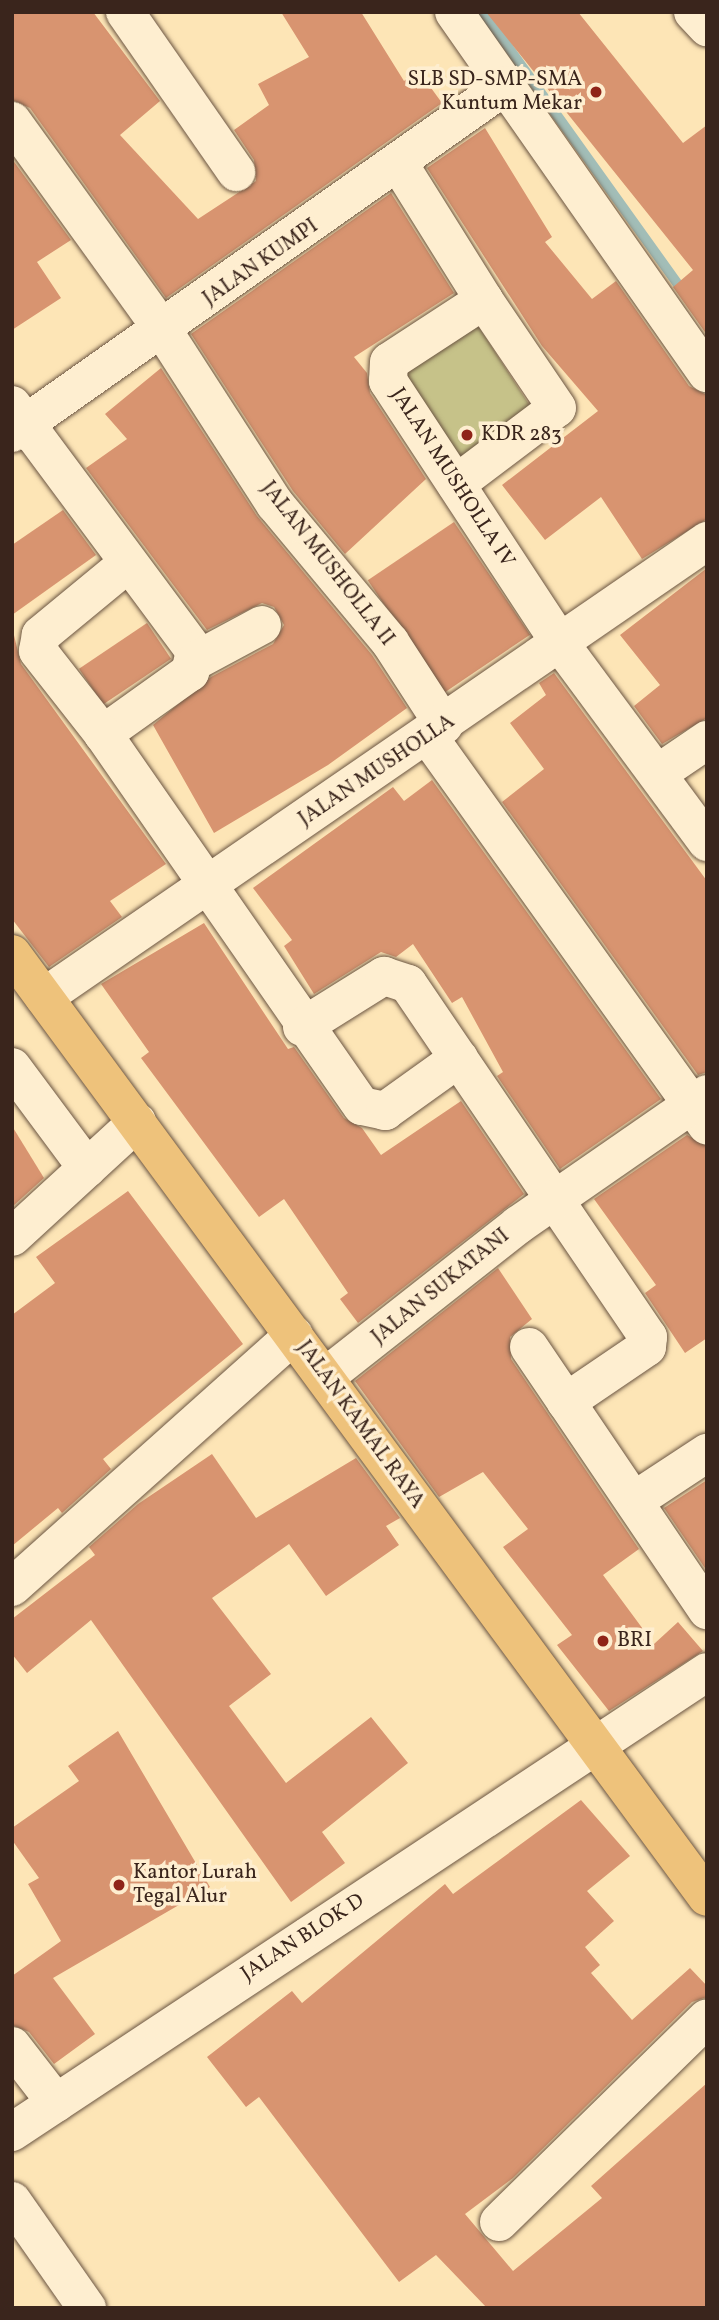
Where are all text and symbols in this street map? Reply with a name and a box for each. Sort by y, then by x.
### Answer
place label: SLB SD-SMP-SMA Kuntum Mekar [408,67,582,117]
marker: SLB SD-SMP-SMA Kuntum Mekar [588,84,604,100]
street label: JALAN KUMPI [198,214,324,312]
street label: JALAN MUSHOLLA IV [385,384,519,572]
place label: KDR 283 [481,422,562,448]
marker: KDR 283 [459,427,475,443]
street label: JALAN MUSHOLLA II [255,477,399,651]
street label: JALAN MUSHOLLA [294,709,460,833]
street label: JALAN SUKATANI [367,1224,515,1350]
street label: JALAN KAMAL RAYA [291,1336,429,1514]
place label: BRI [617,1628,652,1654]
marker: BRI [595,1633,611,1649]
place label: Kantor Lurah Tegal Alur [133,1860,257,1910]
marker: Kantor Lurah Tegal Alur [111,1877,127,1893]
street label: JALAN BLOK D [237,1889,369,1987]

